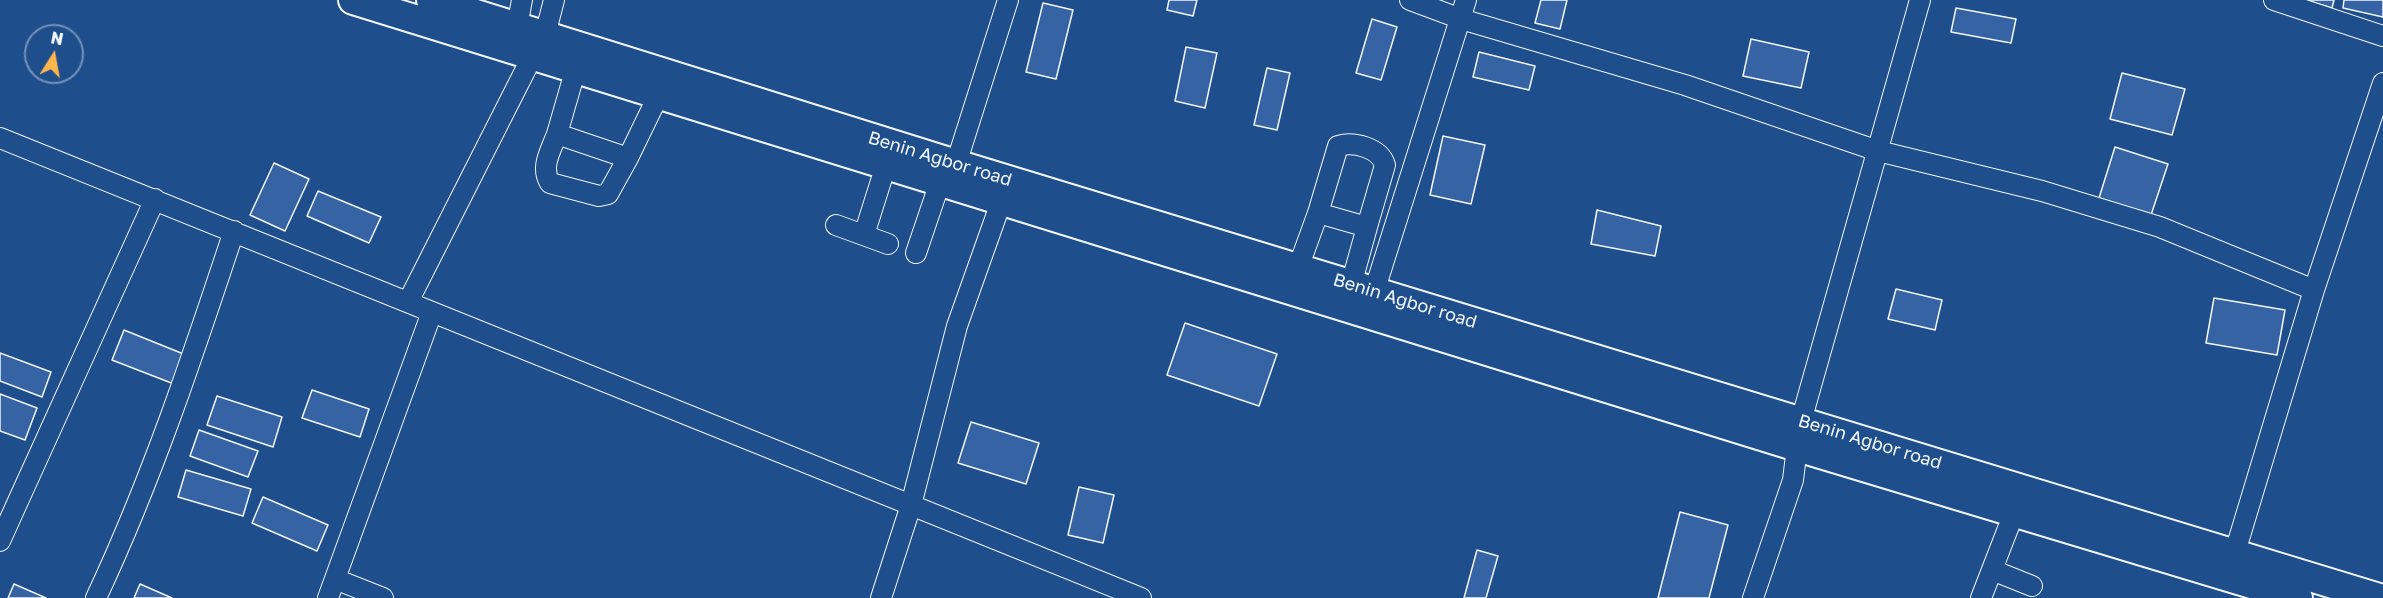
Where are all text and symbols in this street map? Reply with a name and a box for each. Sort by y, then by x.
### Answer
north arrow [24,24,84,84]
text: N [49,27,65,49]
street label: Benin Agbor road [866,127,1014,191]
street label: Benin Agbor road [1331,269,1479,333]
street label: Benin Agbor road [1796,410,1944,474]

